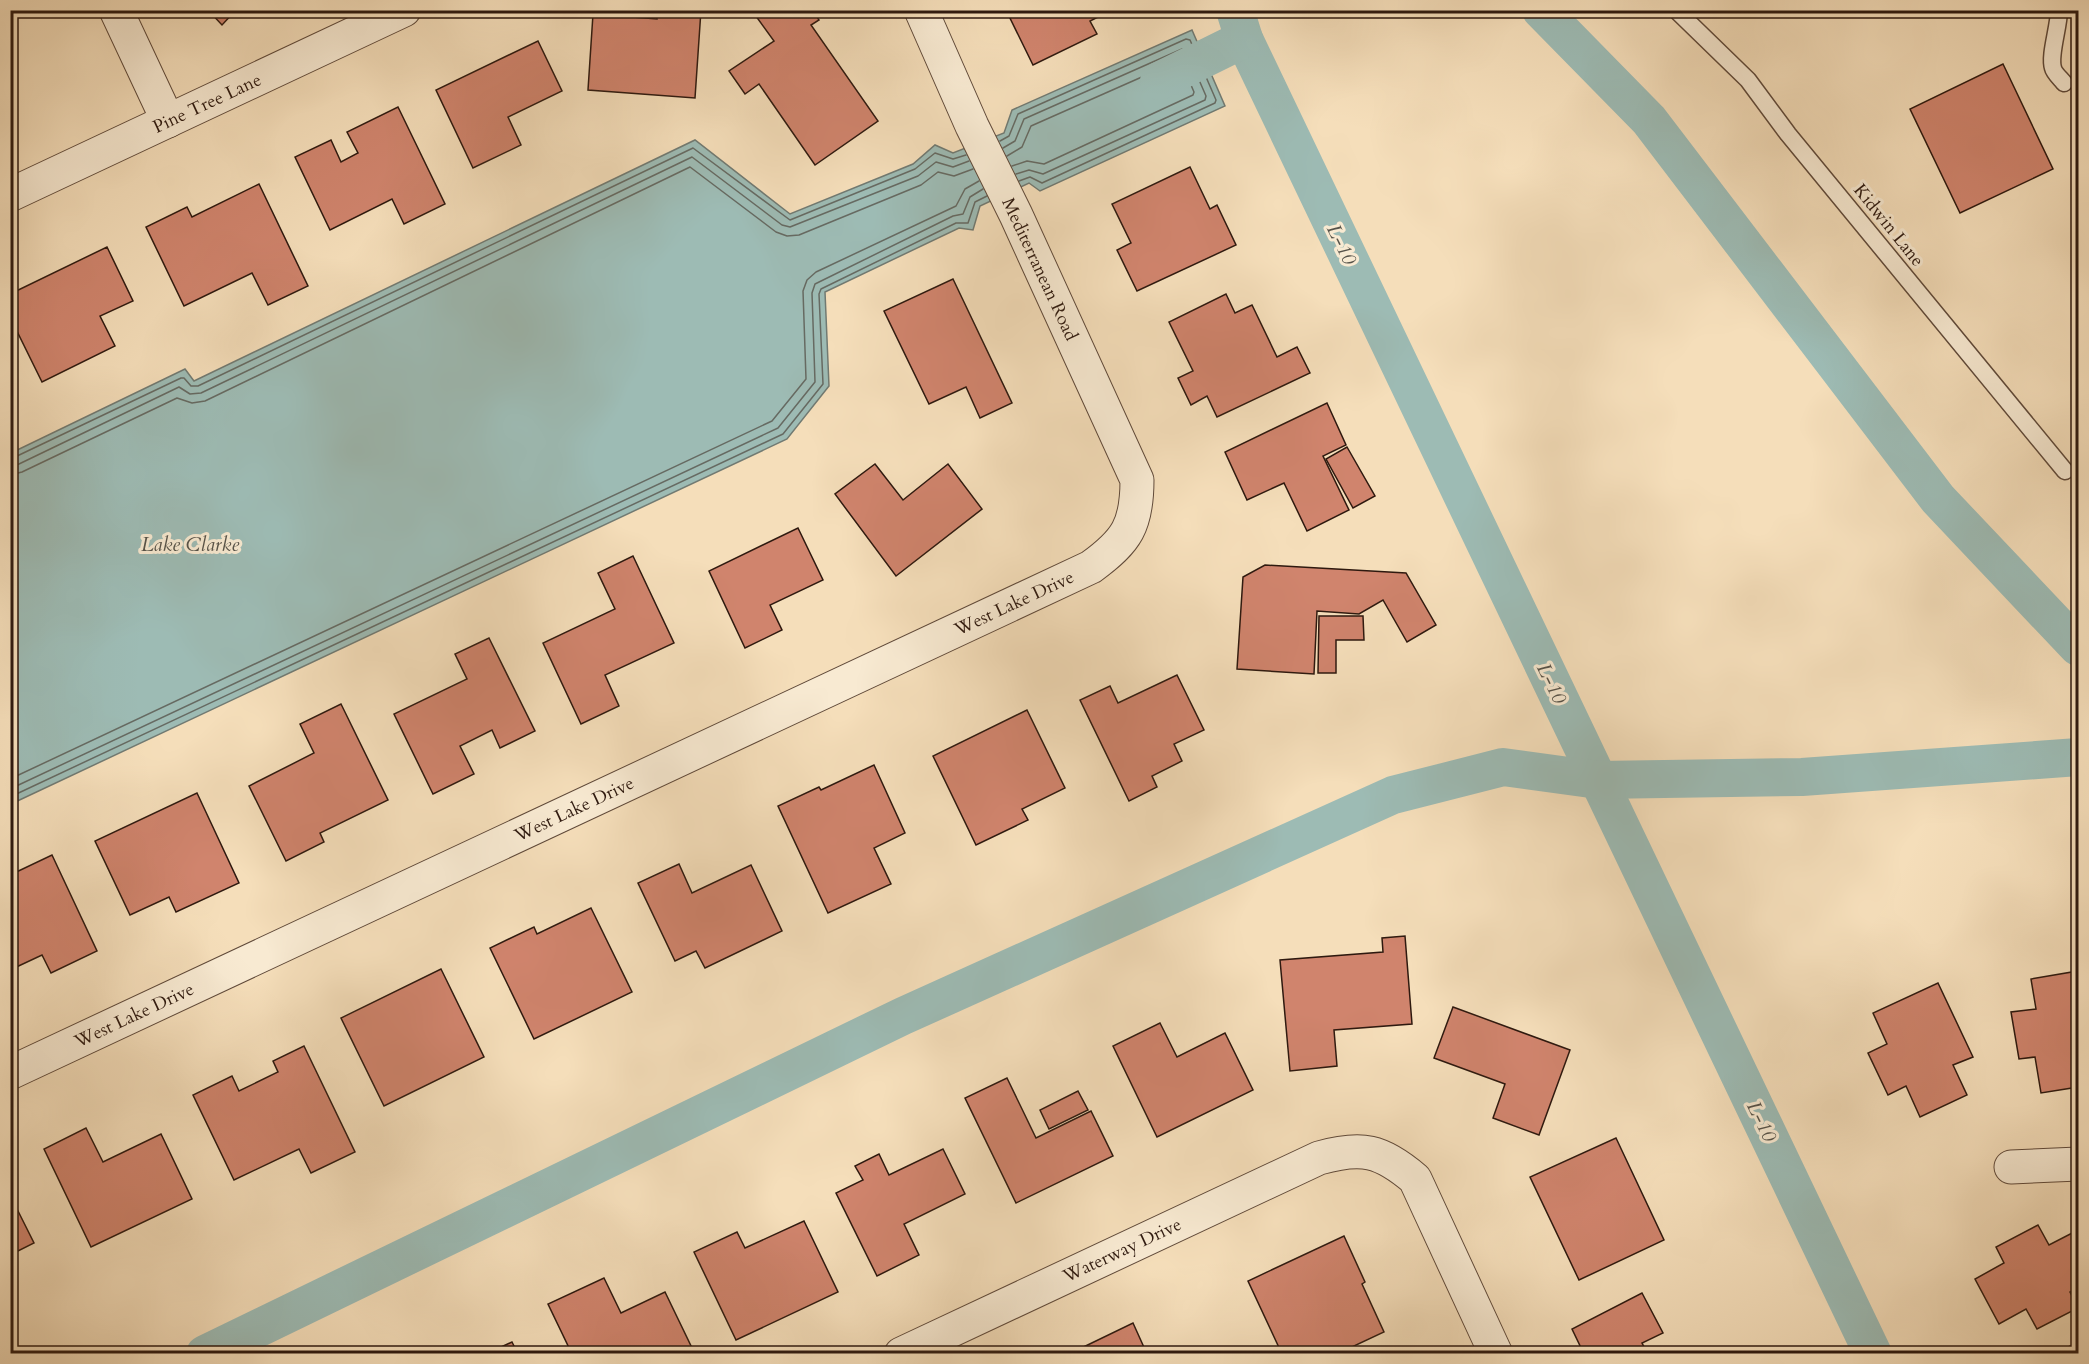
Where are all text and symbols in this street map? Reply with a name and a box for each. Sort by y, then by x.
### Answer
street label: Pine Tree Lane [149,67,265,139]
street label: Kidwin Lane [1848,179,1930,272]
street label: Mediterranean Road [995,194,1084,345]
water label: L-10 [1320,219,1363,270]
water label: Lake Clarke [141,531,239,558]
street label: West Lake Drive [949,565,1078,643]
water label: L-10 [1530,658,1573,709]
street label: West Lake Drive [509,771,638,849]
street label: West Lake Drive [69,977,198,1055]
water label: L-10 [1740,1096,1783,1147]
street label: Waterway Drive [1058,1212,1186,1289]

